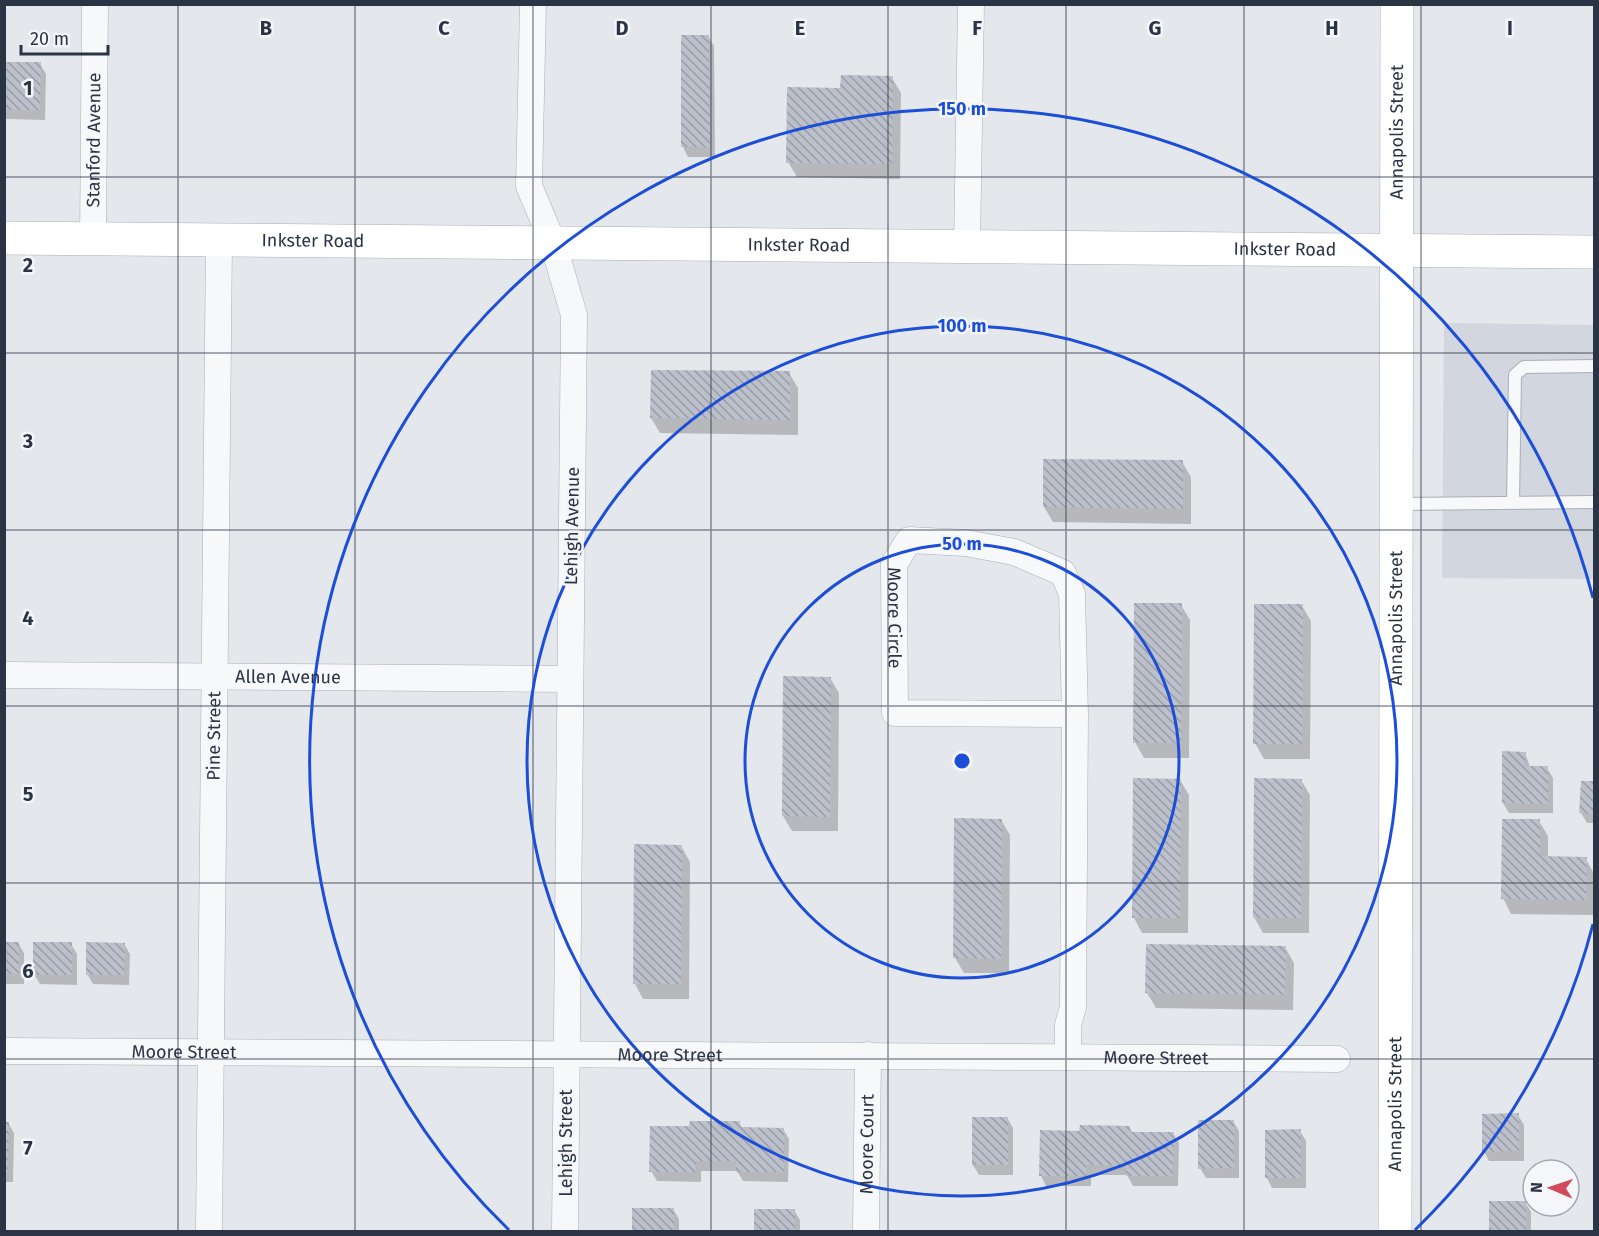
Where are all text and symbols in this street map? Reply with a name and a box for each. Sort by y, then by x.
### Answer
text: B [260,16,272,40]
text: C [438,16,450,40]
text: D [615,16,629,40]
text: E [795,16,805,40]
text: F [972,16,982,40]
text: G [1149,16,1161,40]
text: H [1325,16,1339,40]
text: I [1507,16,1513,40]
scale bar [21,18,108,56]
text: 20 m [30,28,69,50]
street label: Annapolis Street [1386,64,1408,199]
street label: Stanford Avenue [82,73,105,207]
text: 1 [23,76,33,100]
text: 150 m [938,98,986,120]
street label: Inkster Road [262,229,364,252]
street label: Inkster Road [748,234,850,256]
street label: Inkster Road [1233,238,1336,261]
text: 2 [23,253,33,277]
text: 100 m [938,315,986,337]
text: 3 [22,429,33,453]
street label: Lehigh Avenue [560,467,584,585]
text: 50 m [942,533,982,555]
street label: Annapolis Street [1385,550,1407,685]
street label: Moore Circle [883,567,906,669]
text: 4 [22,606,34,630]
street label: Allen Avenue [235,666,341,688]
street label: Pine Street [203,691,225,781]
centre of rings [952,751,972,771]
text: 5 [23,782,34,806]
text: 6 [22,959,34,983]
street label: Annapolis Street [1384,1036,1406,1171]
street label: Moore Street [131,1041,237,1063]
street label: Moore Street [617,1044,723,1066]
street label: Moore Street [1103,1047,1209,1069]
street label: Lehigh Street [555,1089,577,1197]
street label: Moore Court [855,1093,879,1194]
text: 7 [23,1136,33,1160]
north arrow [1521,1158,1581,1218]
text: N [1527,1182,1546,1193]

